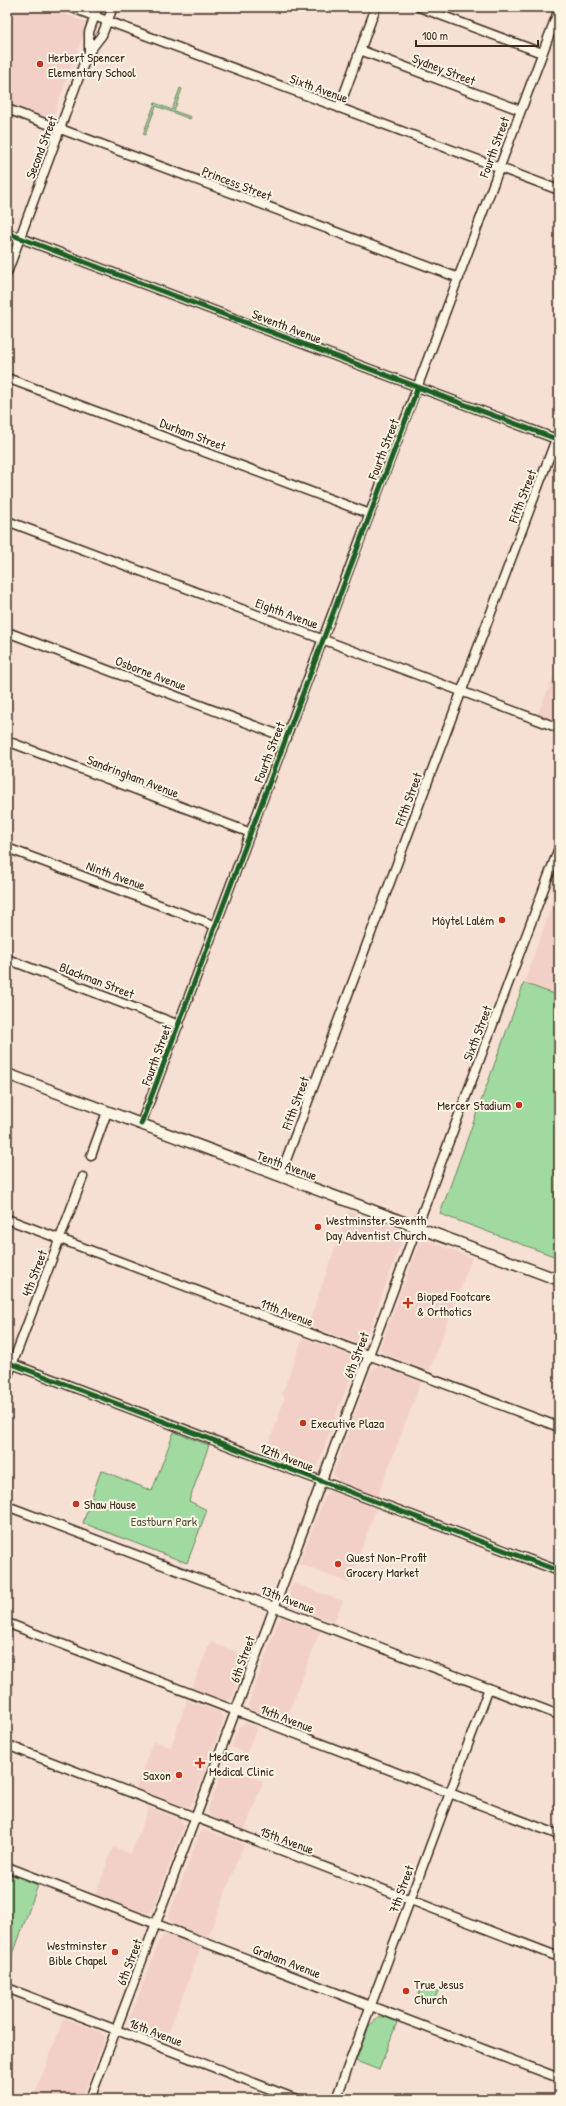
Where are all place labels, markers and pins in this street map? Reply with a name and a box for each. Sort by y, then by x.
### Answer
place label: Herbert Spencer Elementary School [48,48,136,81]
marker: Herbert Spencer Elementary School [35,59,45,69]
place label: Móytel Lalém [432,911,494,929]
marker: Móytel Lalém [497,915,507,925]
place label: Mercer Stadium [437,1096,511,1114]
marker: Mercer Stadium [514,1100,524,1110]
place label: Westminster Seventh Day Adventist Church [326,1211,427,1244]
marker: Westminster Seventh Day Adventist Church [313,1222,323,1232]
place label: Bioped Footcare & Orthotics [417,1287,491,1320]
marker: Bioped Footcare & Orthotics [402,1297,414,1309]
place label: Executive Plaza [311,1414,384,1432]
marker: Executive Plaza [298,1418,308,1428]
place label: Shaw House [84,1495,136,1513]
marker: Shaw House [71,1499,81,1509]
place label: Quest Non-Profit Grocery Market [346,1548,427,1581]
marker: Quest Non-Profit Grocery Market [333,1559,343,1569]
place label: MedCare Medical Clinic [209,1747,274,1780]
marker: MedCare Medical Clinic [194,1757,206,1769]
place label: Saxon [143,1766,171,1784]
marker: Saxon [174,1770,184,1780]
place label: Westminster Bible Chapel [47,1936,108,1969]
marker: Westminster Bible Chapel [110,1947,120,1957]
place label: True Jesus Church [414,1975,464,2008]
marker: True Jesus Church [401,1986,411,1996]

